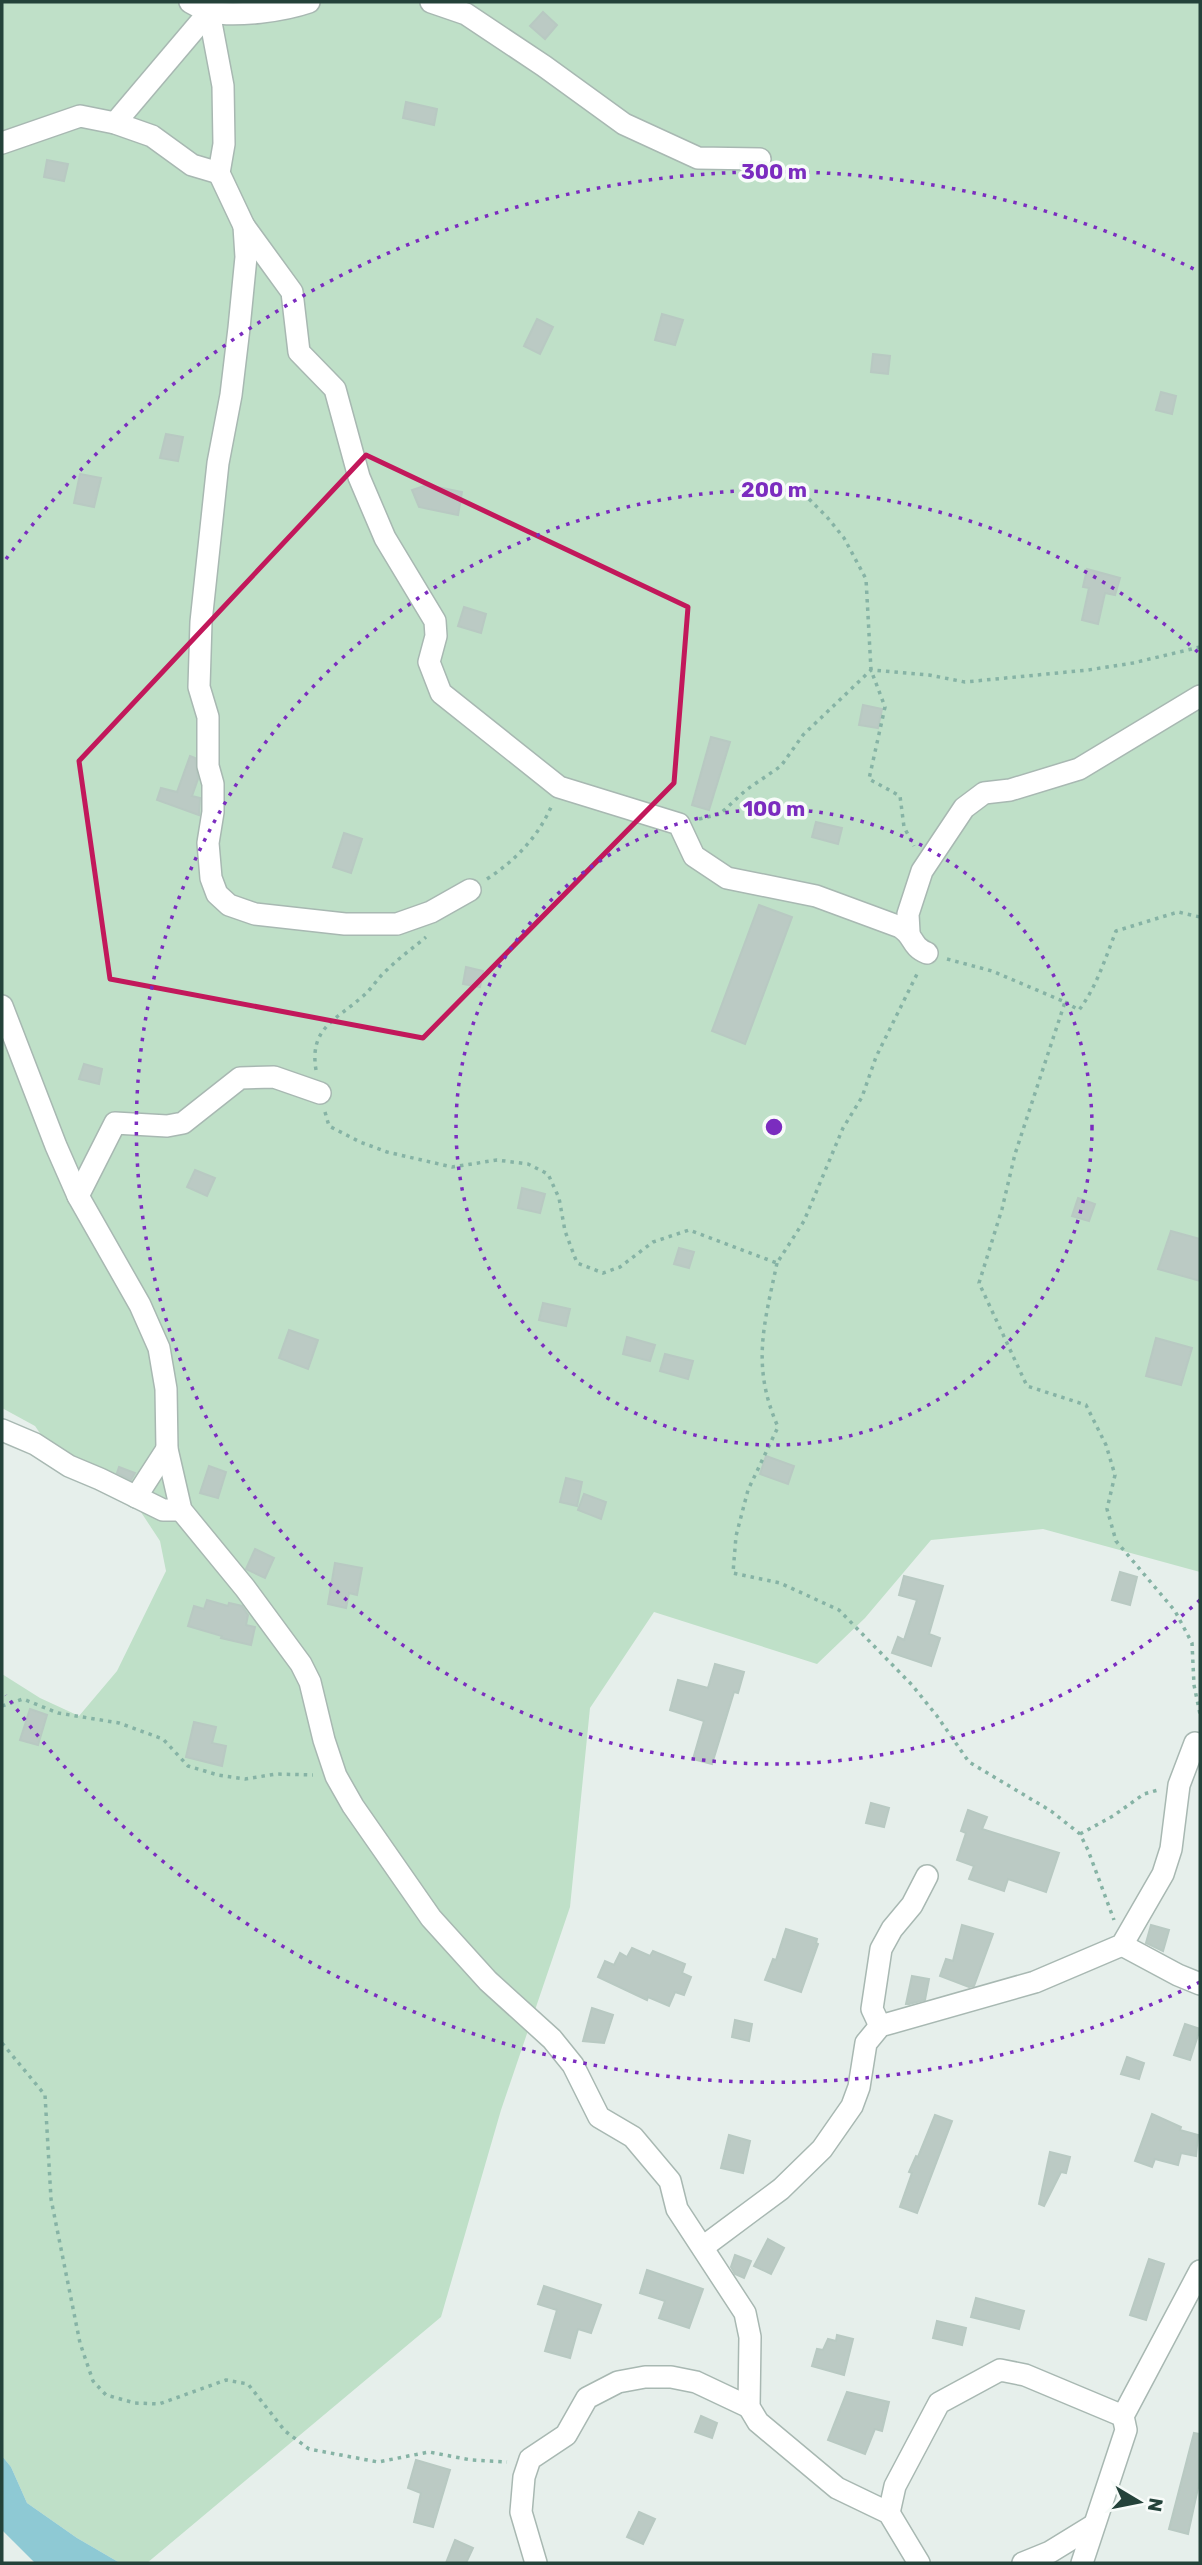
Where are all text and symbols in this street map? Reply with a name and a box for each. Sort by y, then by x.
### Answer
text: 300 m [741,159,807,184]
text: 200 m [741,477,807,502]
text: 100 m [743,796,805,821]
centre of rings [762,1115,786,1139]
north arrow [1104,2467,1174,2537]
text: N [1143,2496,1168,2514]

